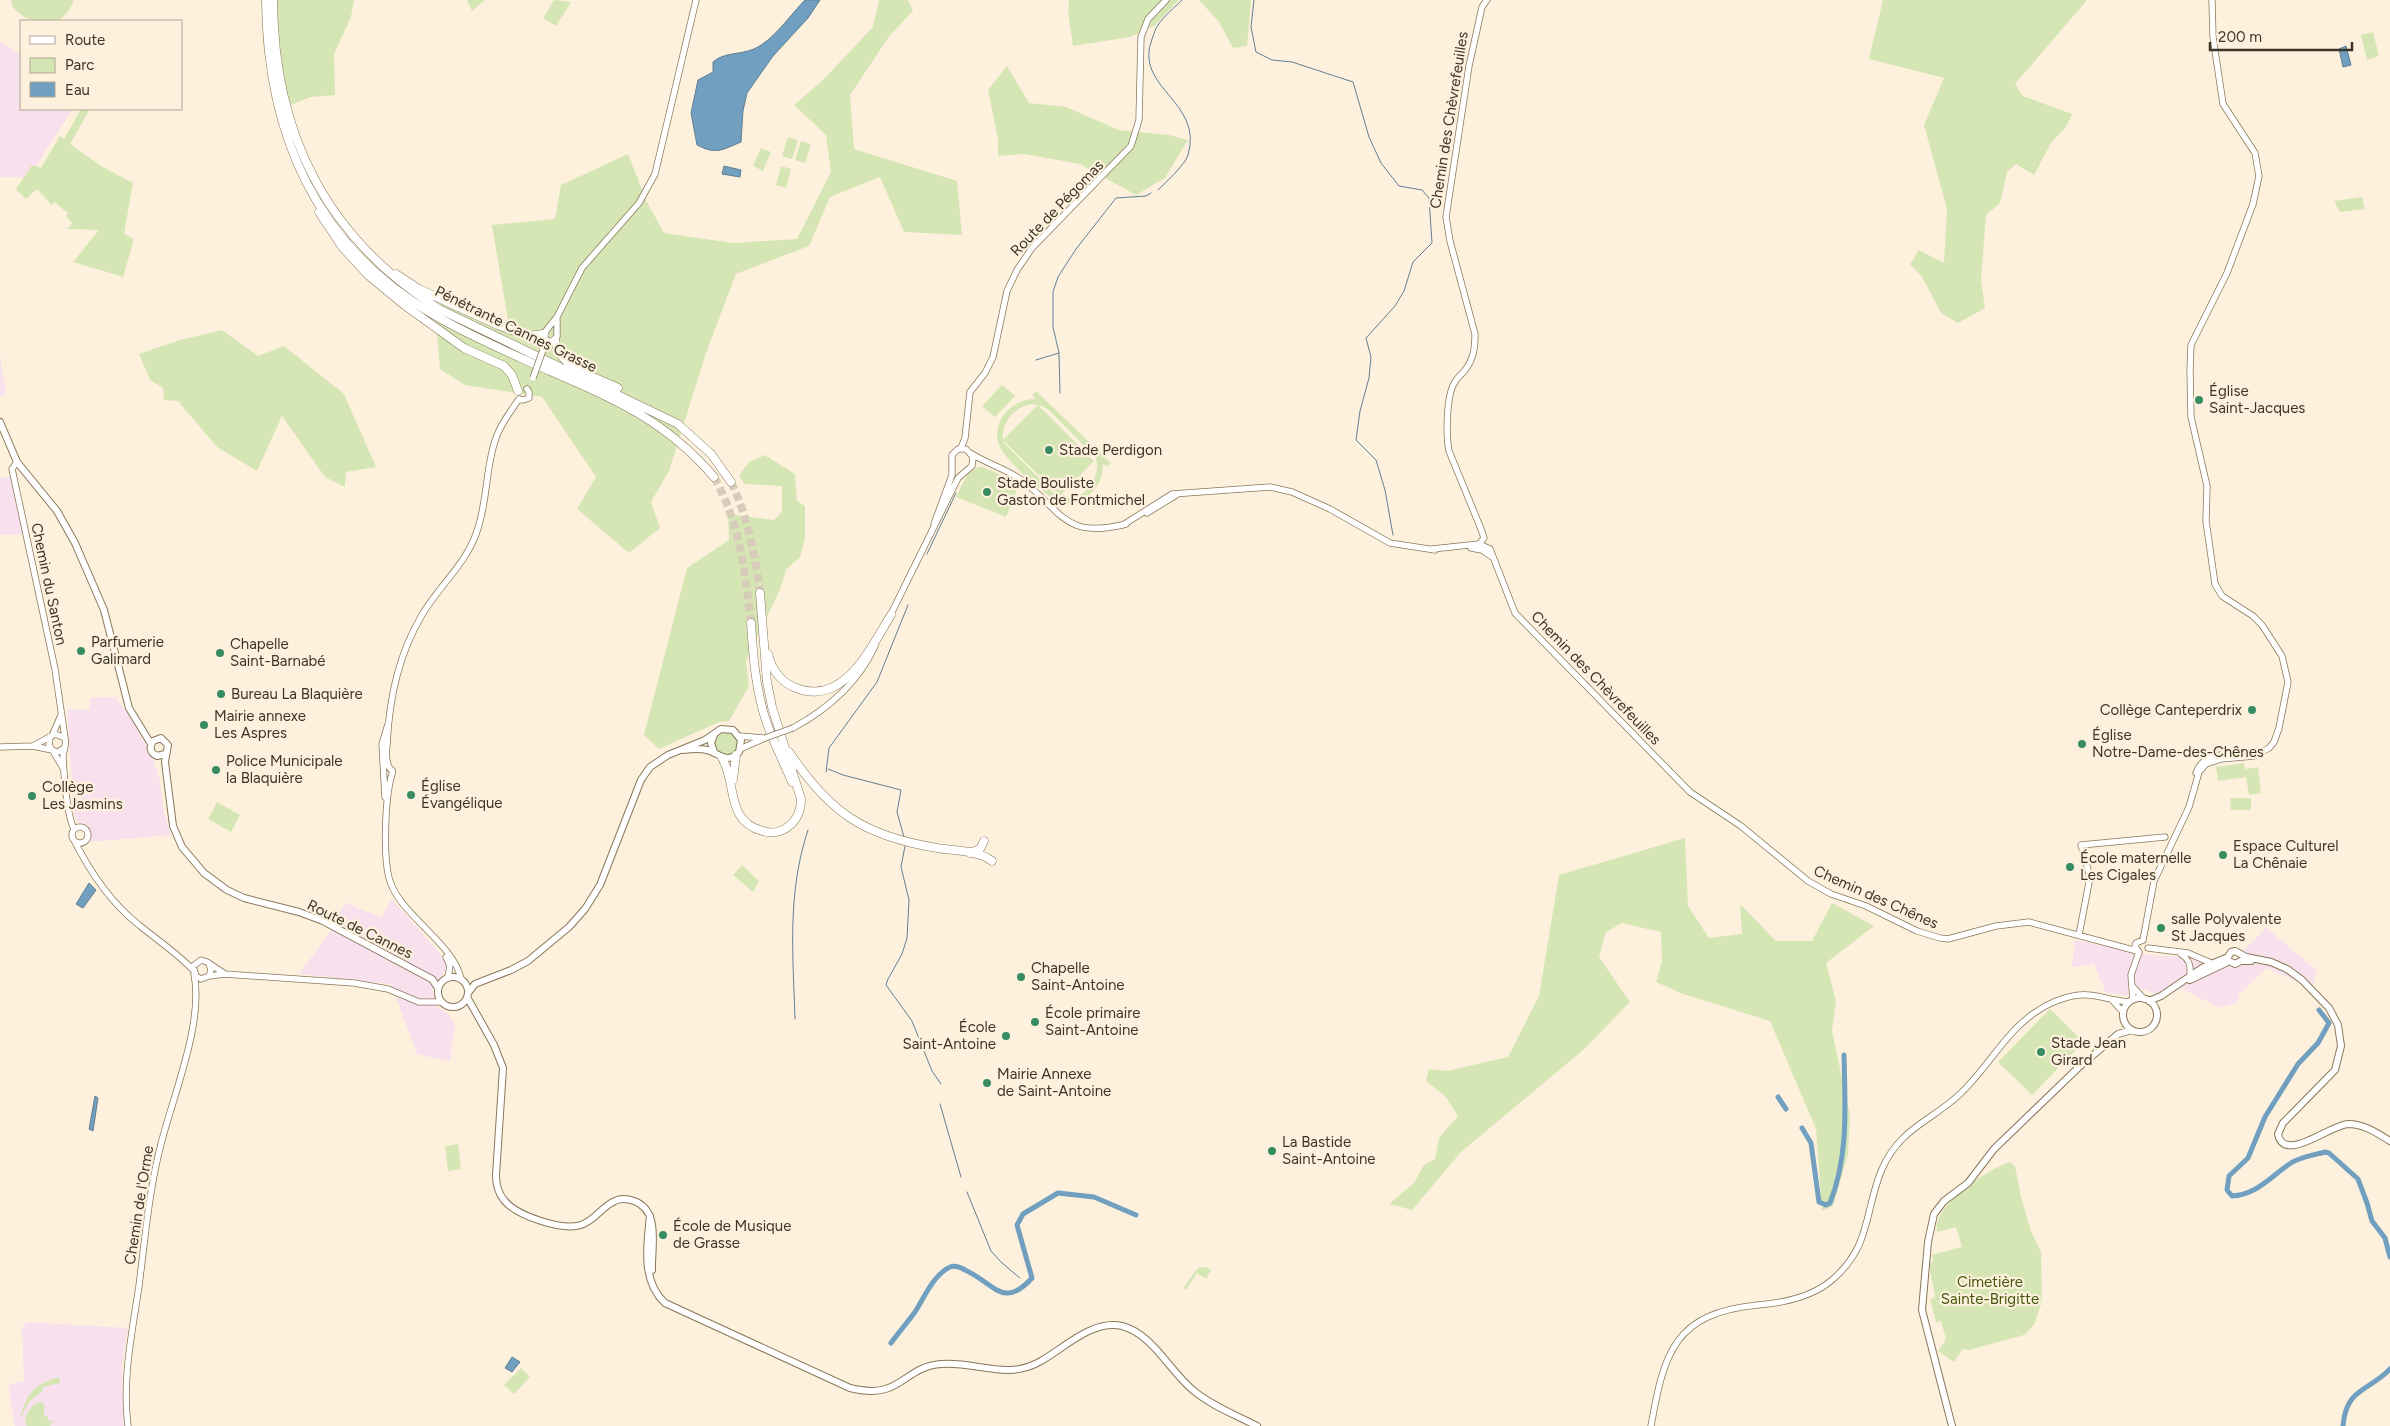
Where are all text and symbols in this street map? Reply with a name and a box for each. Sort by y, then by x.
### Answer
legend [20,20,182,110]
scale bar [2210,20,2352,52]
text: 200 m [2218,28,2262,46]
street label: Chemin des Chèvrefeuilles [1426,30,1472,210]
text: Route [65,31,105,49]
text: Parc [65,56,94,74]
text: Eau [65,81,90,99]
street label: Route de Pégomas [1007,156,1107,260]
street label: Pénétrante Cannes Grasse [432,282,600,376]
place label: Église Saint-Jacques [2209,382,2305,417]
marker: Église Saint-Jacques [2193,394,2205,406]
place label: Stade Perdigon [1059,441,1162,459]
marker: Stade Perdigon [1043,444,1055,456]
place label: Stade Bouliste Gaston de Fontmichel [997,474,1145,509]
marker: Stade Bouliste Gaston de Fontmichel [981,486,993,498]
street label: Chemin du Santon [27,521,71,647]
street label: Chemin des Chèvrefeuilles [1527,607,1665,749]
place label: Parfumerie Galimard [91,633,164,668]
place label: Chapelle Saint-Barnabé [230,635,326,670]
marker: Parfumerie Galimard [75,645,87,657]
marker: Chapelle Saint-Barnabé [214,647,226,659]
place label: Bureau La Blaquière [231,685,363,703]
marker: Bureau La Blaquière [215,688,227,700]
place label: Collège Canteperdrix [2100,701,2242,719]
marker: Collège Canteperdrix [2246,704,2258,716]
place label: Mairie annexe Les Aspres [214,707,306,742]
marker: Mairie annexe Les Aspres [198,719,210,731]
place label: Église Notre-Dame-des-Chênes [2092,726,2264,761]
marker: Église Notre-Dame-des-Chênes [2076,738,2088,750]
place label: Police Municipale la Blaquière [226,752,343,787]
marker: Police Municipale la Blaquière [210,764,222,776]
place label: Église Évangélique [421,777,503,812]
place label: Collège Les Jasmins [42,778,123,813]
marker: Église Évangélique [405,789,417,801]
marker: Collège Les Jasmins [26,790,38,802]
place label: Espace Culturel La Chênaie [2233,837,2338,872]
place label: École maternelle Les Cigales [2080,849,2192,884]
marker: Espace Culturel La Chênaie [2217,849,2229,861]
street label: Chemin des Chênes [1811,861,1941,933]
marker: École maternelle Les Cigales [2064,861,2076,873]
street label: Route de Cannes [304,896,416,962]
place label: salle Polyvalente St Jacques [2171,910,2282,945]
marker: salle Polyvalente St Jacques [2155,922,2167,934]
place label: Chapelle Saint-Antoine [1031,959,1125,994]
marker: Chapelle Saint-Antoine [1015,971,1027,983]
place label: École primaire Saint-Antoine [1045,1004,1140,1039]
marker: École primaire Saint-Antoine [1029,1016,1041,1028]
place label: École Saint-Antoine [902,1018,996,1053]
marker: École Saint-Antoine [1000,1030,1012,1042]
place label: Stade Jean Girard [2051,1034,2126,1069]
marker: Stade Jean Girard [2035,1046,2047,1058]
place label: Mairie Annexe de Saint-Antoine [997,1065,1111,1100]
marker: Mairie Annexe de Saint-Antoine [981,1077,993,1089]
place label: La Bastide Saint-Antoine [1282,1133,1376,1168]
street label: Chemin de l'Orme [121,1144,157,1266]
marker: La Bastide Saint-Antoine [1266,1145,1278,1157]
place label: École de Musique de Grasse [673,1217,791,1252]
marker: École de Musique de Grasse [657,1229,669,1241]
park label: Cimetière Sainte-Brigitte [1941,1273,2039,1308]

